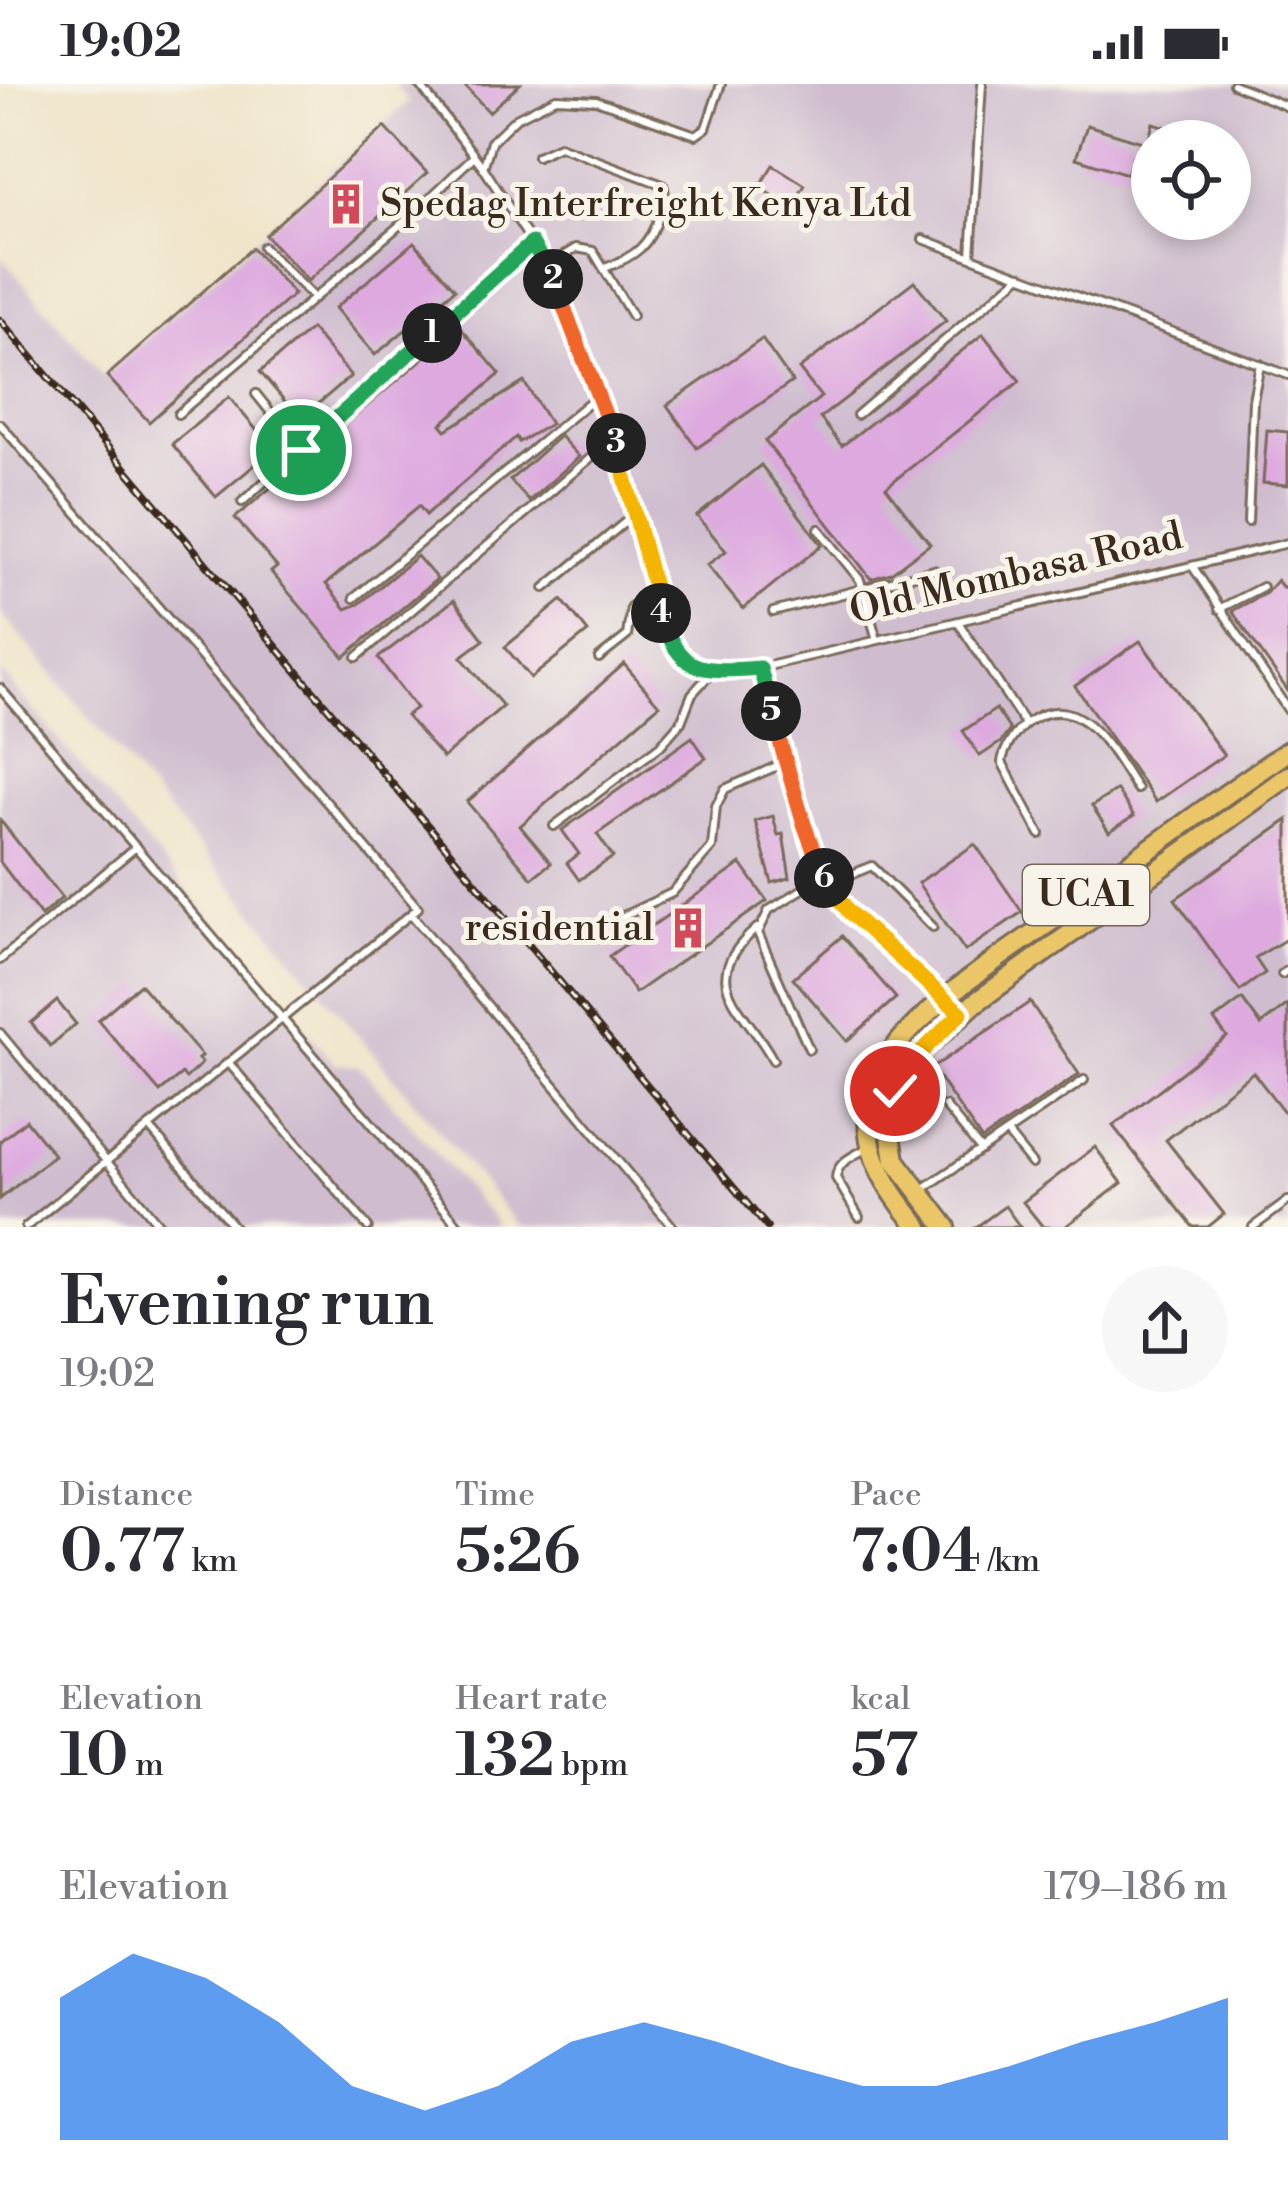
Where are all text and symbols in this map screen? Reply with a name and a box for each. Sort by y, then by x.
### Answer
text: 19:02 [60,14,182,71]
map controls [1131,120,1251,240]
button: locate [1131,120,1251,240]
place label: Spedag Interfreight Kenya Ltd [380,180,912,229]
building icon: Spedag Interfreight Kenya Ltd [323,181,369,227]
pin: 2 [523,249,583,309]
text: 2 [543,258,563,299]
pin: 1 [402,303,462,363]
text: 1 [424,312,440,353]
pin [250,399,352,501]
pin: 3 [586,413,646,473]
icon: arrive [268,417,334,483]
text: 3 [606,422,626,463]
street label: Old Mombasa Road [845,512,1187,636]
pin: 4 [631,583,691,643]
text: 4 [650,592,672,633]
pin: 5 [741,681,801,741]
text: 5 [761,690,781,731]
pin: 6 [794,848,854,908]
text: 6 [814,857,834,898]
road number: UCA1 [1023,865,1149,925]
place label: residential [465,904,654,953]
building icon: residential [665,905,711,951]
pin [844,1040,946,1142]
icon: check [862,1058,928,1124]
text: Evening run [60,1263,434,1346]
button: share [1102,1266,1228,1392]
text: 19:02 [60,1350,155,1399]
text: Distance [60,1475,193,1516]
text: Time [455,1475,535,1516]
text: Pace [851,1475,922,1516]
text: 0.77 [60,1516,185,1591]
text: 5:26 [455,1516,580,1591]
text: 7:04 [851,1516,981,1591]
text: km [185,1541,238,1582]
text: /km [981,1541,1040,1582]
text: Elevation [60,1679,203,1720]
text: Heart rate [455,1679,608,1720]
text: kcal [851,1679,911,1720]
text: 10 [60,1720,128,1795]
text: 132 [455,1720,555,1795]
text: 57 [851,1720,918,1795]
text: m [128,1745,164,1786]
text: bpm [555,1745,628,1786]
text: Elevation [60,1863,229,1912]
text: 179–186 m [1044,1863,1228,1912]

